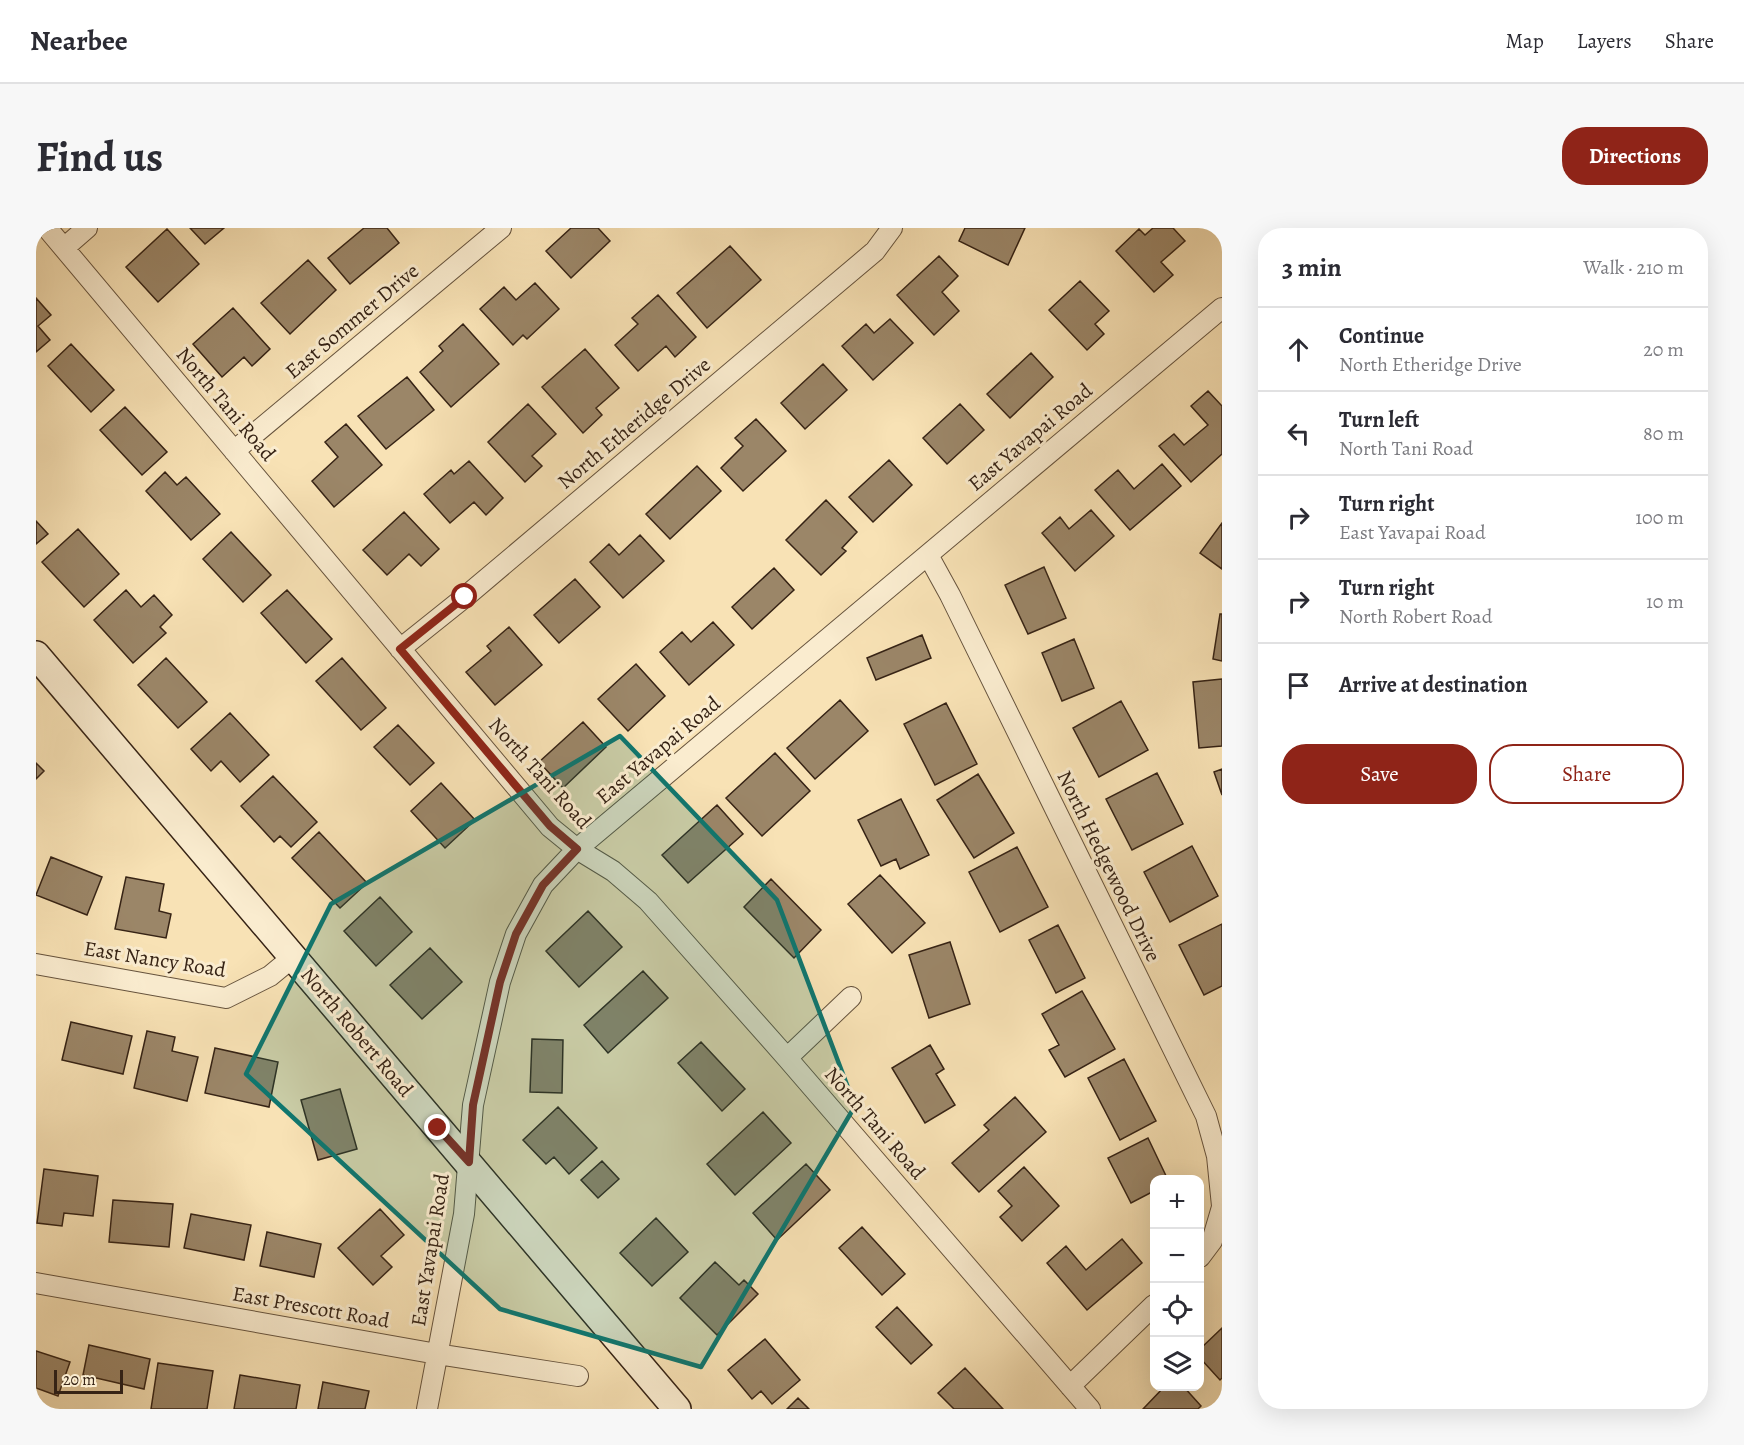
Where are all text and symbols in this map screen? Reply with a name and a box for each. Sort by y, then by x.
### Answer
text: Nearbee [30,22,128,60]
text: Map [1505,27,1544,55]
text: Layers [1577,27,1632,55]
text: Share [1665,27,1714,55]
button: Directions [1562,127,1708,185]
text: Find us [36,128,163,185]
text: 3 min [1282,250,1342,285]
text: Walk · 210 m [1583,254,1684,281]
street label: East Sommer Drive [279,257,425,385]
text: Continue [1339,321,1424,351]
icon: ahead [1282,333,1315,366]
text: 20 m [1643,336,1684,363]
street label: North Tani Road [170,341,283,468]
street label: North Etheridge Drive [551,351,717,495]
text: North Etheridge Drive [1339,351,1522,378]
street label: East Yavapai Road [962,376,1099,497]
text: Turn left [1339,405,1419,435]
icon: left [1282,417,1315,450]
text: 80 m [1643,420,1684,447]
text: North Tani Road [1339,435,1473,462]
text: Turn right [1339,489,1435,519]
icon: right [1282,501,1315,534]
text: 100 m [1635,504,1684,531]
text: East Yavapai Road [1339,519,1486,546]
text: Turn right [1339,573,1435,603]
route start [451,583,477,609]
icon: right [1282,585,1315,618]
text: 10 m [1646,588,1684,615]
text: North Robert Road [1339,603,1492,630]
icon: arrive [1282,669,1315,702]
text: Arrive at destination [1339,670,1528,700]
street label: East Yavapai Road [590,689,727,810]
street label: North Tani Road [482,711,598,835]
button: Save [1282,744,1477,804]
button: Share [1489,744,1684,804]
street label: North Hedgewood Drive [1051,766,1167,966]
street label: East Nancy Road [82,934,229,984]
street label: North Robert Road [295,961,420,1103]
street label: North Tani Road [818,1061,932,1186]
route end [424,1114,450,1140]
street label: East Yavapai Road [404,1171,456,1328]
map controls [1150,1175,1204,1391]
button: + [1150,1175,1204,1229]
button: − [1150,1229,1204,1283]
street label: East Prescott Road [230,1279,393,1335]
button: locate [1150,1283,1204,1337]
button: layers [1150,1337,1204,1391]
scale bar [54,1367,123,1394]
text: 20 m [63,1369,96,1391]

